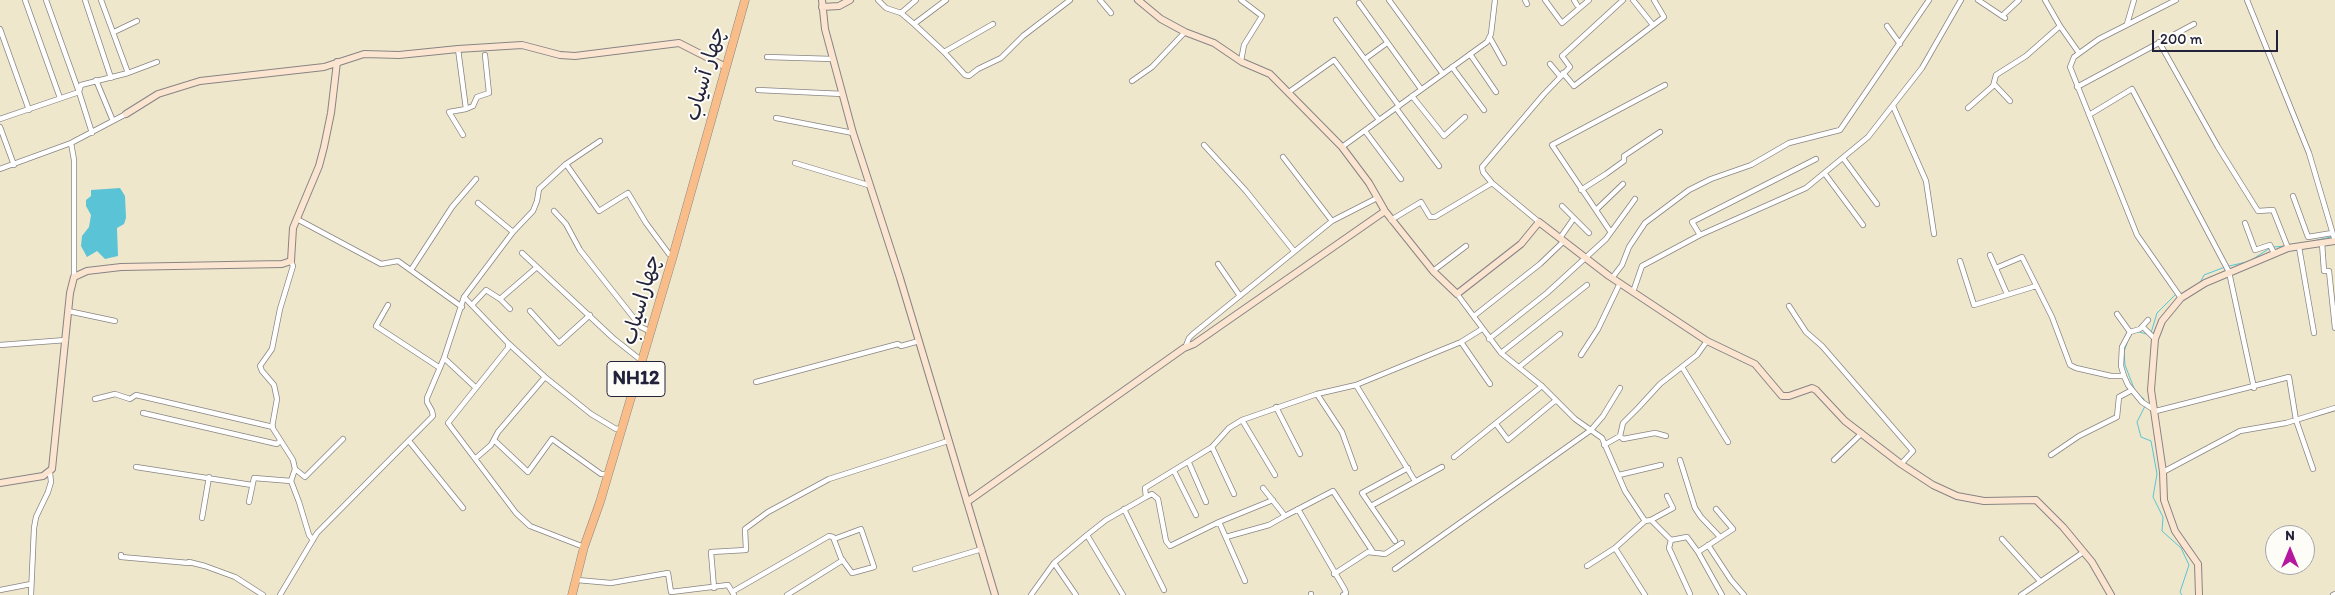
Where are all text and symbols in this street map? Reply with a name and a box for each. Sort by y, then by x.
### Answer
scale bar [2155,20,2281,52]
street label: چهار آسیاب [681,24,731,124]
text: 200 m [2160,30,2202,48]
street label: چهاراسیاب [617,252,667,348]
road number: NH12 [607,362,665,396]
north arrow [2265,525,2315,575]
text: N [2285,527,2295,544]

